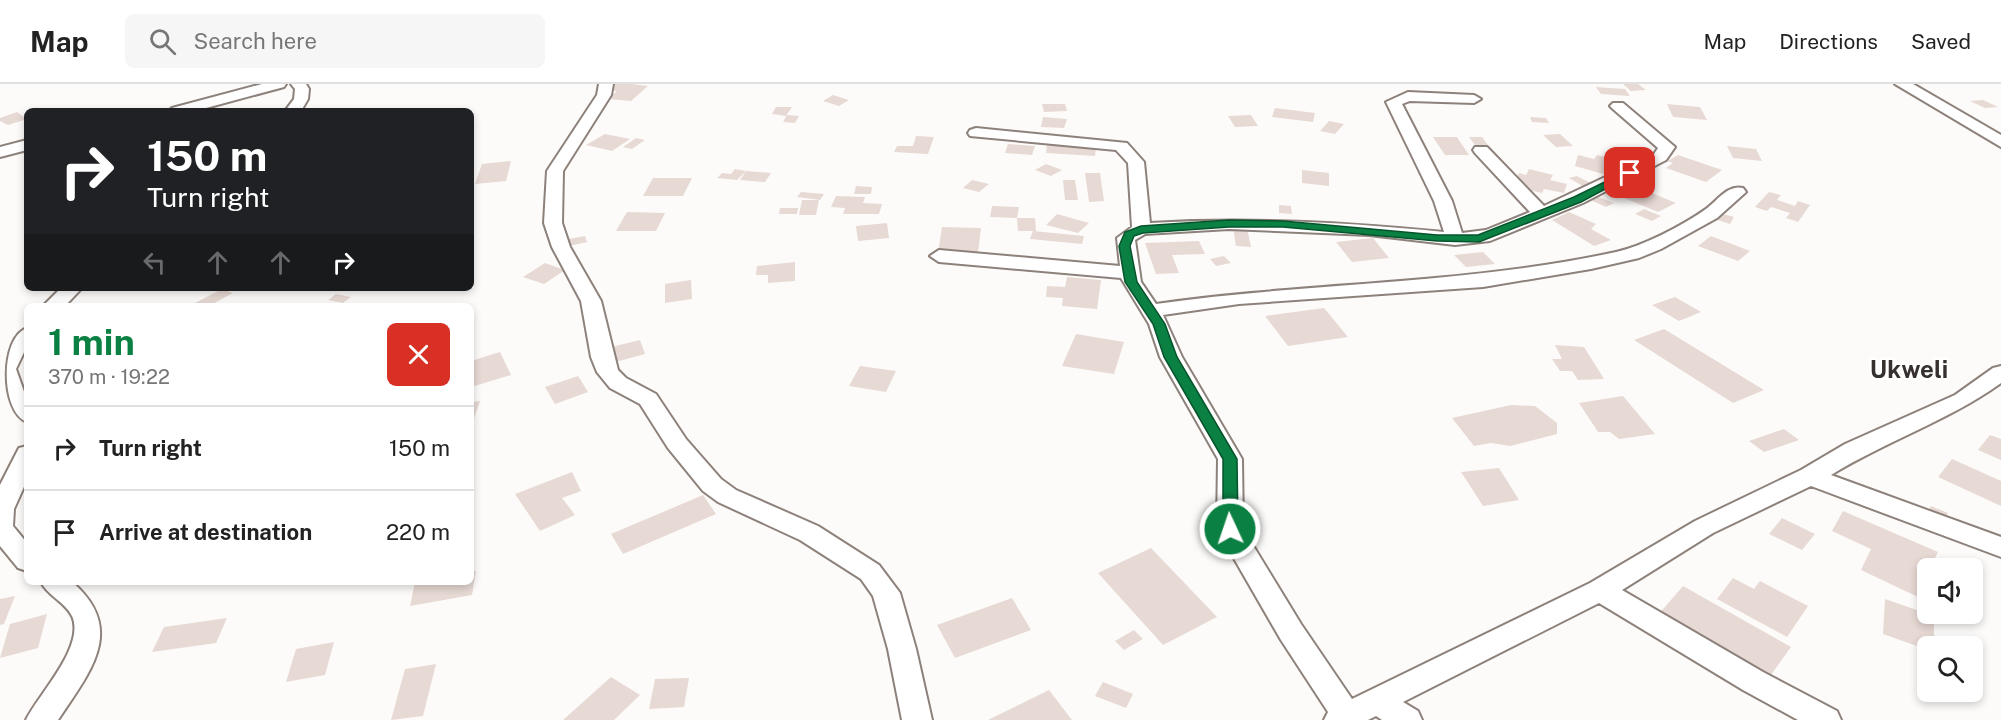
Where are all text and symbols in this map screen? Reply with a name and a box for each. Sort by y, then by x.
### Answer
search box [125,14,545,68]
text: Map [30,25,89,58]
icon: search [146,25,179,58]
text: Search here [194,28,317,54]
text: Map [1704,29,1746,54]
text: Directions [1779,29,1878,54]
text: Saved [1911,29,1971,54]
text: 150 m [147,131,267,180]
icon: right [48,132,126,210]
pin [1604,147,1655,198]
icon: arrive [1613,156,1646,189]
text: Turn right [147,181,270,213]
icon: left [138,246,171,279]
icon: ahead [201,246,234,279]
icon: ahead [264,246,297,279]
icon: right [327,246,360,279]
text: 1 min [48,321,135,363]
button: close [387,323,450,386]
district label: Ukweli [1870,355,1948,383]
text: 370 m · 19:22 [48,365,170,389]
icon: right [48,432,81,465]
text: Turn right [99,435,202,461]
text: 150 m [389,435,450,461]
position arrow [1198,497,1262,561]
icon: arrive [48,516,81,549]
text: Arrive at destination [99,519,312,545]
text: 220 m [386,519,450,545]
map controls [1917,558,1983,702]
button: sound [1917,558,1983,624]
button: search [1917,636,1983,702]

